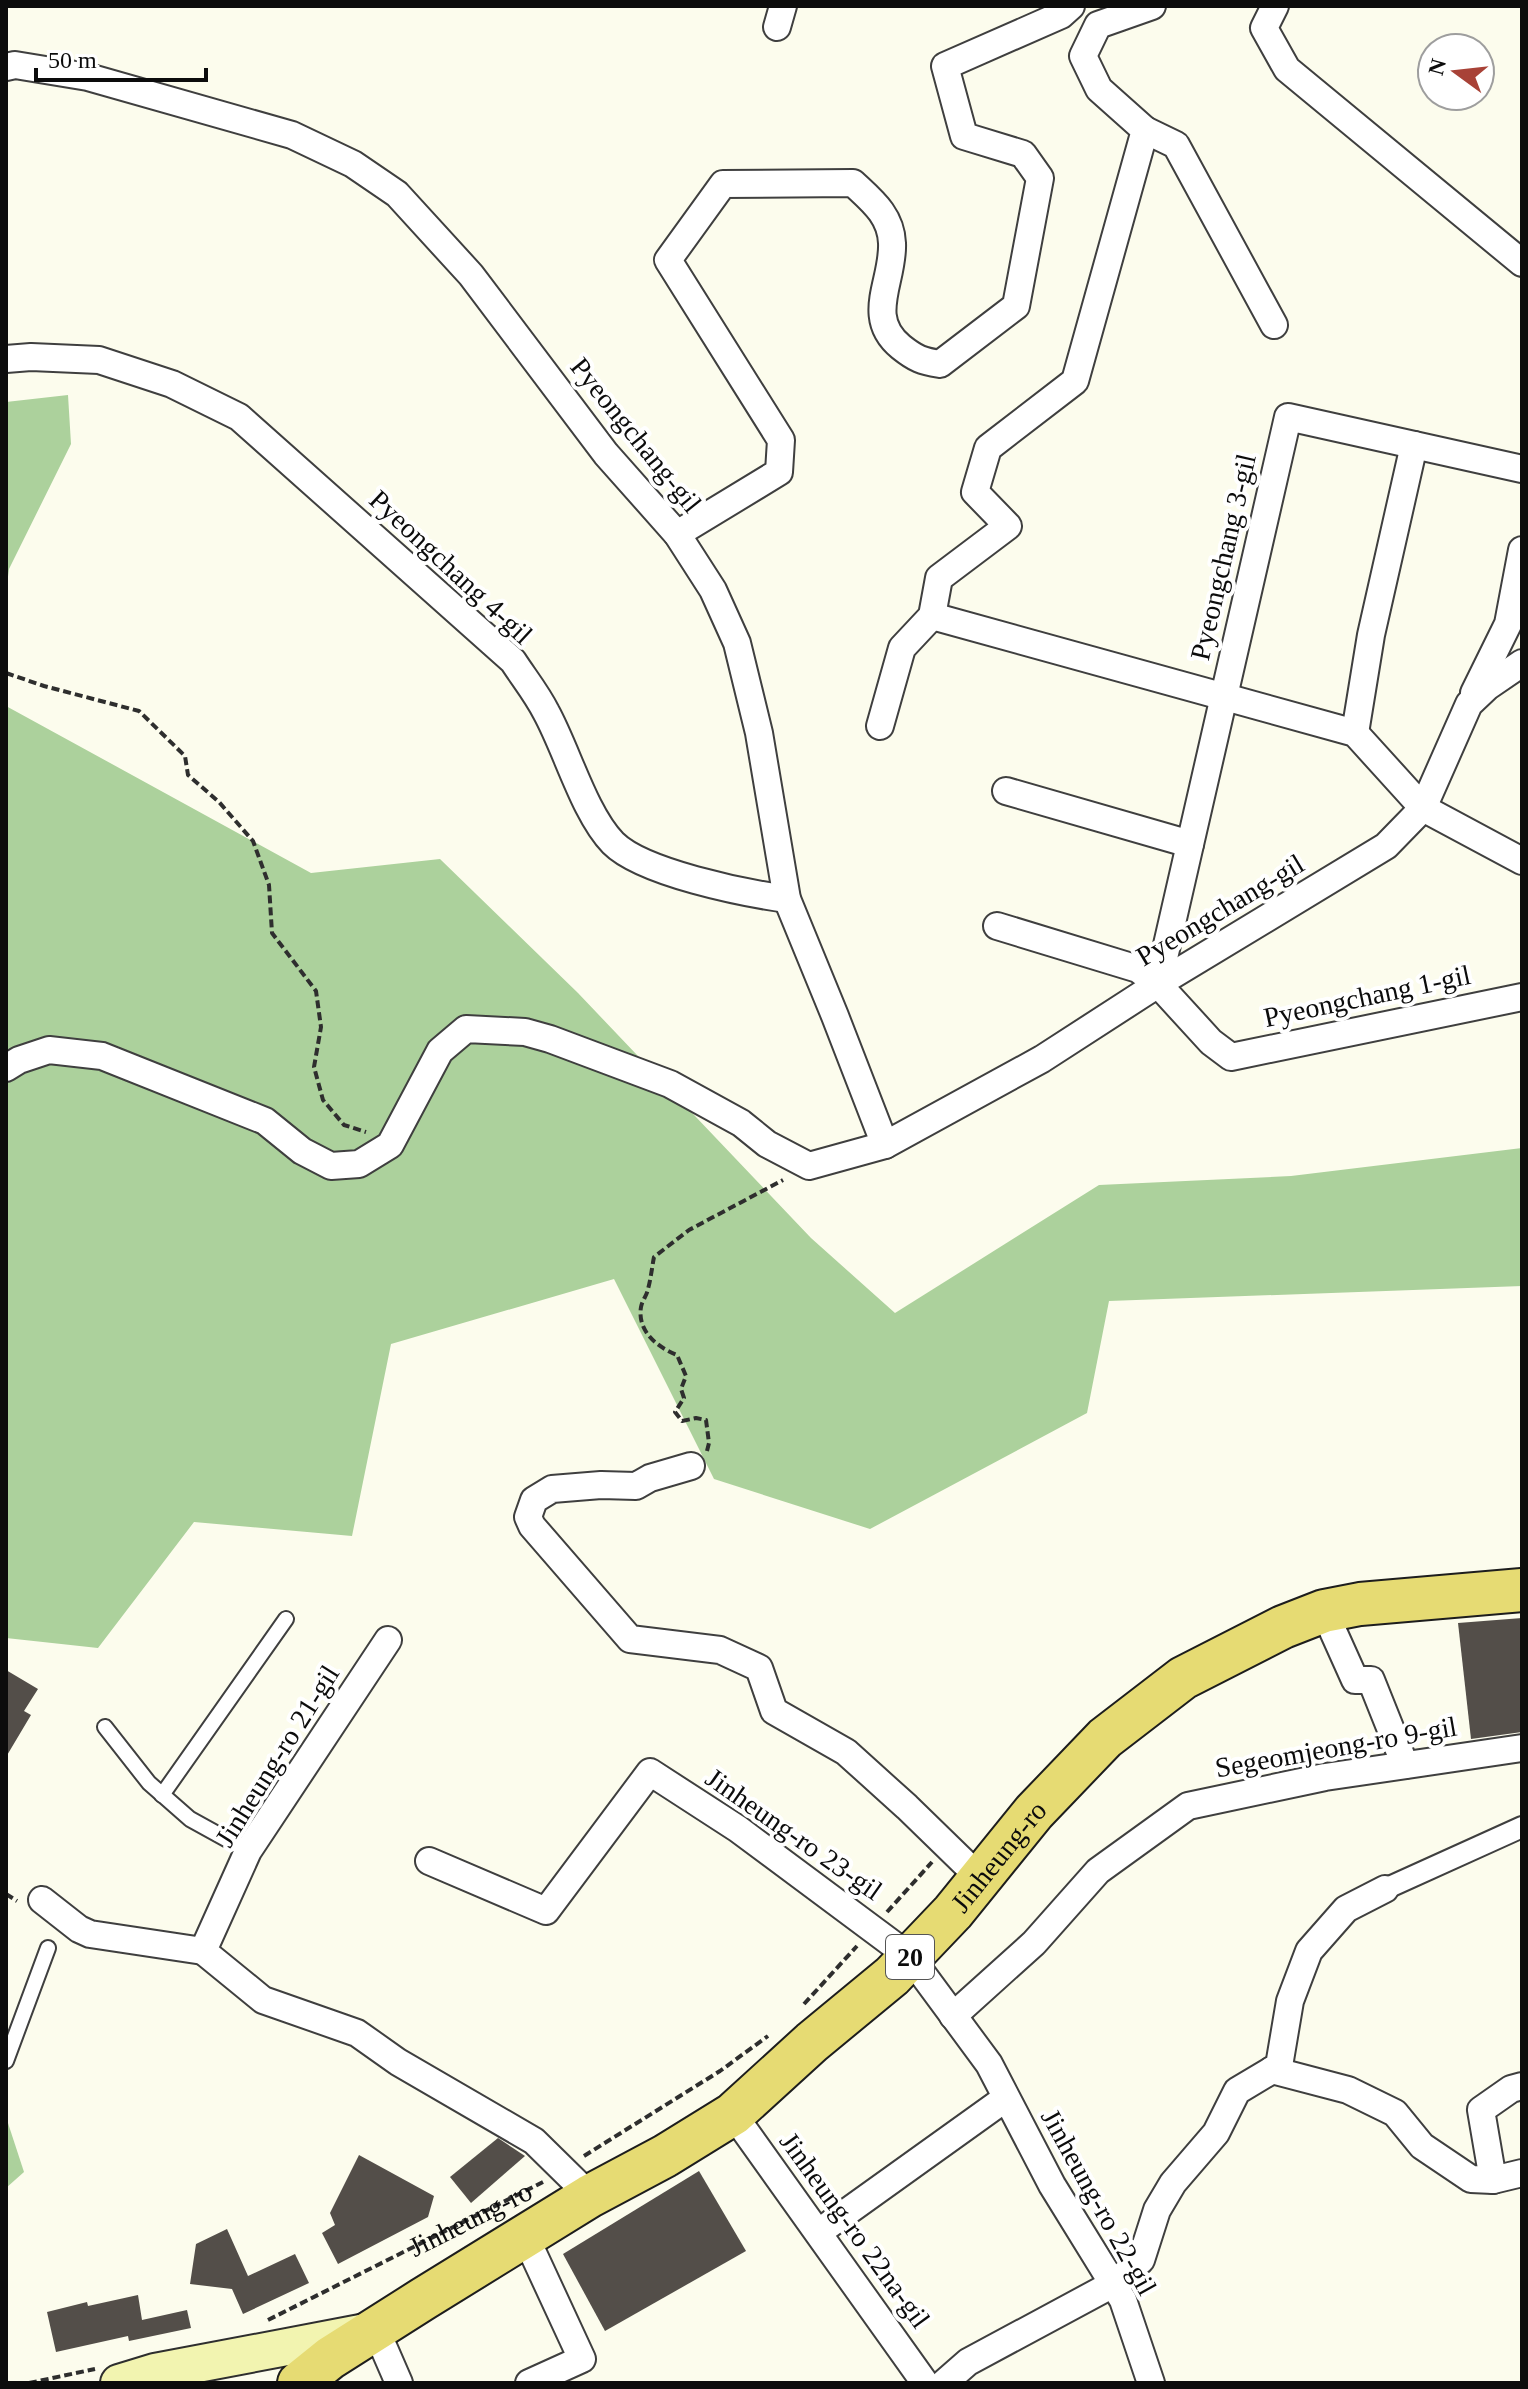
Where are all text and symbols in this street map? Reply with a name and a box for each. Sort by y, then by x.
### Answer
scale bar [36,32,206,82]
north arrow [1416,32,1496,112]
text: 50 m [48,47,97,73]
text: N [1423,56,1451,78]
street label: Pyeongchang-gil [564,352,708,519]
street label: Pyeongchang 3-gil [1184,451,1262,663]
street label: Pyeongchang 4-gil [363,484,539,650]
street label: Pyeongchang-gil [1131,848,1309,972]
street label: Pyeongchang 1-gil [1261,959,1473,1033]
street label: Jinheung-ro 21-gil [209,1660,345,1852]
street label: Segeomjeong-ro 9-gil [1213,1710,1460,1784]
street label: Jinheung-ro 23-gil [700,1762,888,1906]
street label: Jinheung-ro [944,1794,1052,1918]
road number: 20 [886,1935,934,1979]
street label: Jinheung-ro 22-gil [1035,2104,1163,2301]
street label: Jinheung-ro 22na-gil [774,2126,936,2334]
street label: Jinheung-ro [403,2175,537,2262]

